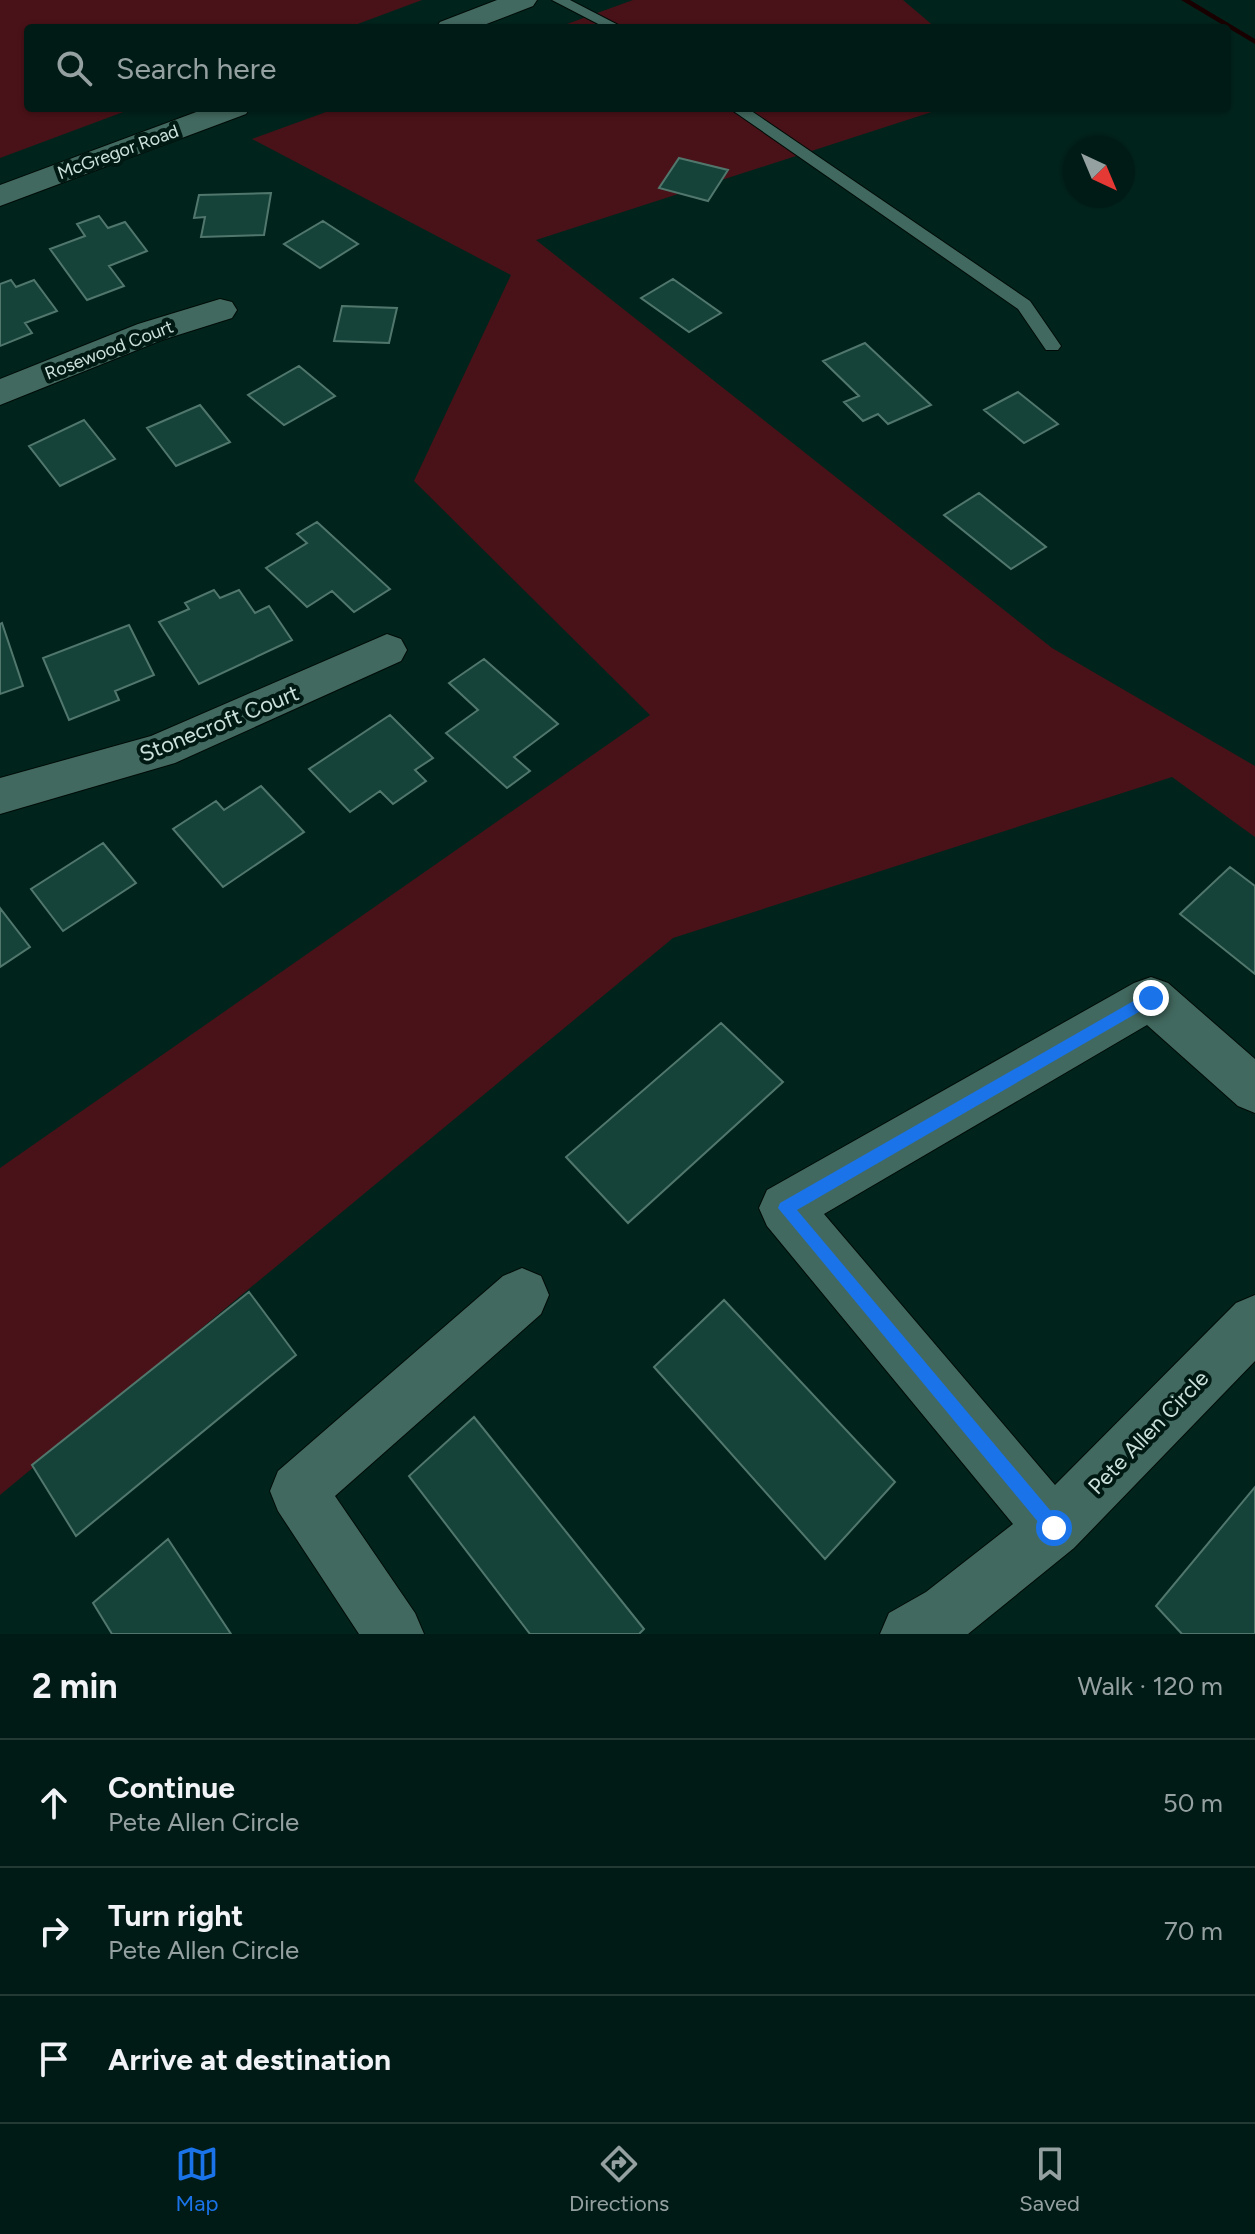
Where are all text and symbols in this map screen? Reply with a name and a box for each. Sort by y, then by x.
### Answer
search box [24,24,1231,112]
icon: search [52,46,96,90]
text: Search here [116,50,276,87]
street label: McGregor Road [54,120,182,184]
north arrow [1063,136,1135,208]
street label: Rosewood Court [42,315,177,385]
street label: Stonecroft Court [136,679,303,768]
route end [1133,980,1169,1016]
street label: Pete Allen Circle [1082,1365,1214,1500]
route start [1036,1510,1072,1546]
text: 2 min [32,1666,118,1707]
text: Walk · 120 m [1078,1670,1223,1702]
text: Continue [108,1769,235,1806]
icon: ahead [32,1781,76,1825]
text: 50 m [1163,1787,1223,1819]
text: Pete Allen Circle [108,1806,299,1838]
text: Turn right [108,1897,243,1934]
icon: right [32,1909,76,1953]
text: 70 m [1164,1915,1223,1947]
text: Pete Allen Circle [108,1934,299,1966]
icon: arrive [32,2037,76,2081]
text: Arrive at destination [108,2041,391,2078]
tab: Map [175,2142,219,2217]
tab: Directions [569,2142,669,2217]
tab: Saved [1019,2142,1080,2217]

